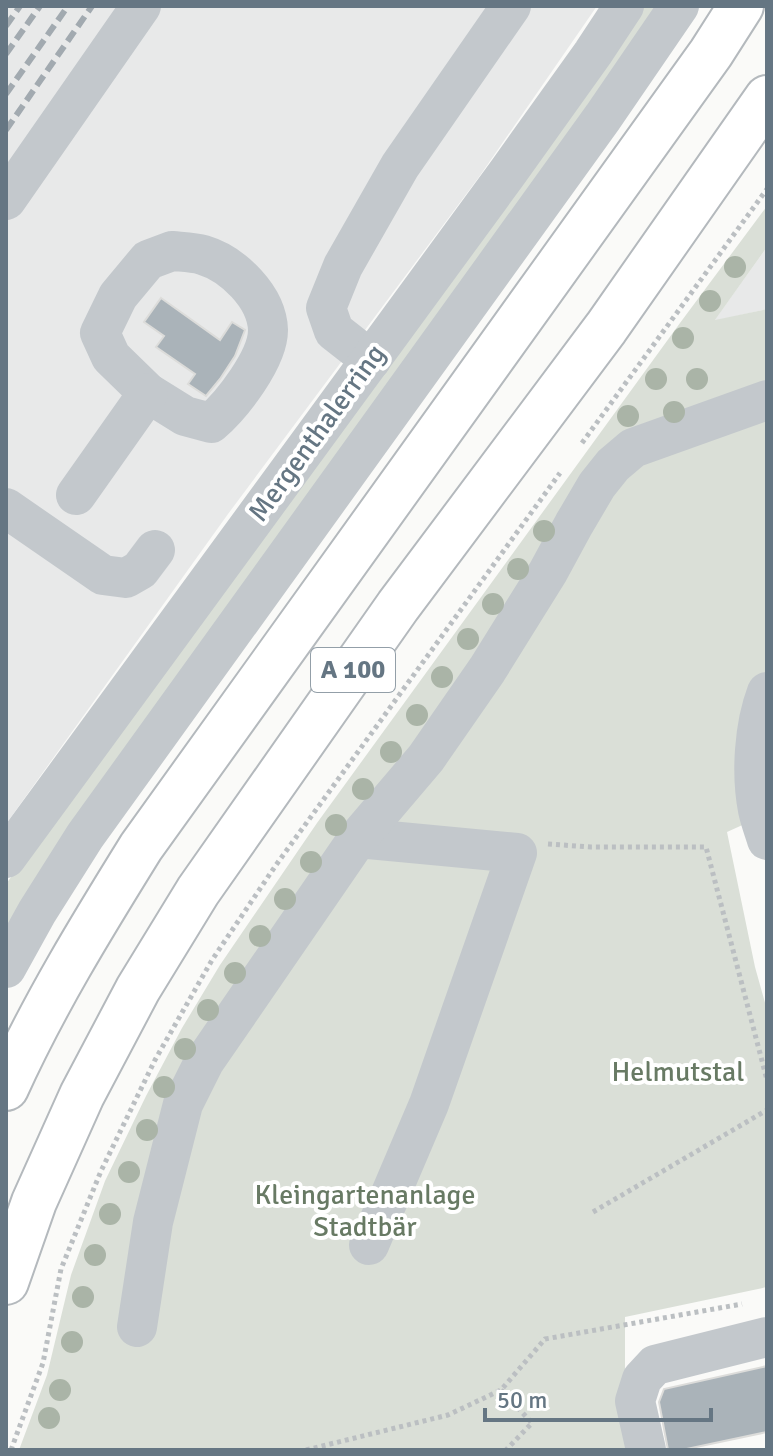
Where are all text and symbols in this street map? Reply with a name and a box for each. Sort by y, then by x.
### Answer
street label: Mergenthalerring [241,338,393,528]
road number: A 100 [311,648,395,692]
park label: Helmutstal [611,1055,745,1089]
park label: Kleingartenanlage Stadtbär [255,1178,475,1244]
scale bar [485,1372,711,1422]
text: 50 m [497,1385,547,1415]

